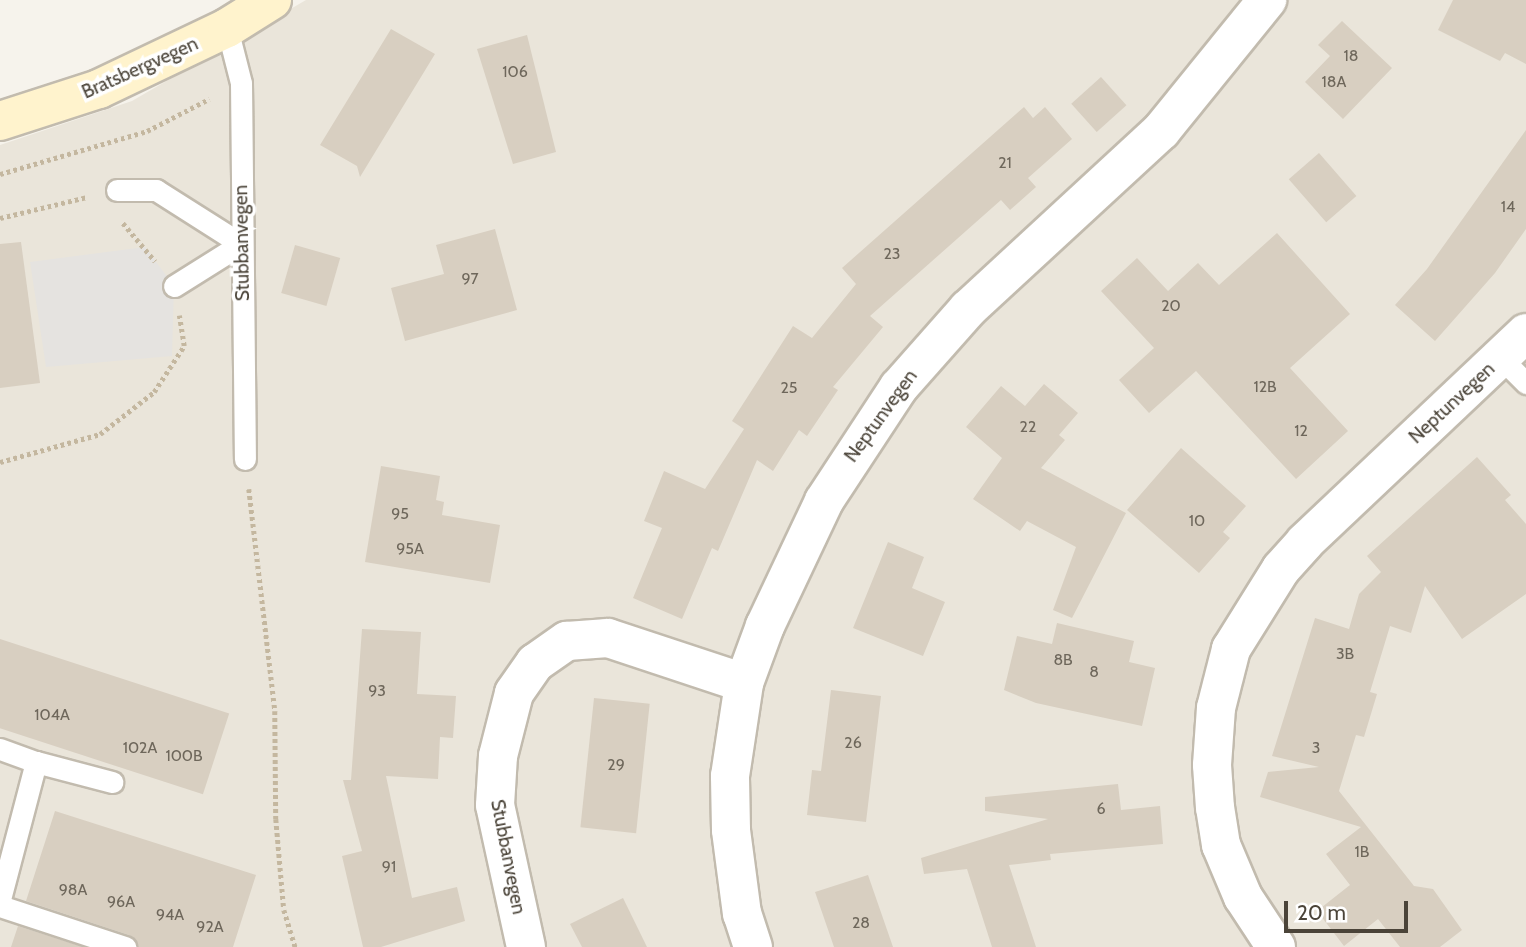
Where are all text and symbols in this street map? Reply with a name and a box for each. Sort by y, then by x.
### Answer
street label: Bratsbergvegen [78,32,202,104]
house number: 18 [1344,46,1358,66]
house number: 106 [502,62,528,82]
house number: 18A [1322,72,1346,92]
house number: 21 [998,153,1012,173]
street label: Stubbanvegen [230,185,254,301]
house number: 14 [1501,197,1515,217]
house number: 23 [883,244,901,264]
house number: 97 [461,269,479,289]
house number: 20 [1161,296,1181,316]
street label: Neptunvegen [1404,358,1500,448]
street label: Neptunvegen [840,365,922,467]
house number: 12B [1253,377,1277,397]
house number: 25 [780,378,798,398]
house number: 22 [1020,417,1036,437]
house number: 12 [1294,421,1308,441]
house number: 95 [391,504,409,524]
house number: 10 [1189,511,1205,531]
house number: 95A [396,539,424,559]
house number: 3B [1336,644,1354,664]
house number: 8B [1053,650,1073,670]
house number: 8 [1089,662,1099,682]
house number: 93 [368,681,386,701]
house number: 104A [34,705,70,725]
house number: 26 [844,733,862,753]
house number: 102A [123,738,157,758]
house number: 3 [1312,738,1320,758]
house number: 100B [165,746,203,766]
house number: 29 [607,755,625,775]
street label: Stubbanvegen [486,798,530,916]
house number: 6 [1096,799,1106,819]
house number: 1B [1355,842,1369,862]
house number: 91 [382,857,396,877]
house number: 98A [59,880,87,900]
scale bar [1288,888,1412,932]
house number: 96A [107,892,135,912]
text: 20 m [1297,900,1346,925]
house number: 94A [156,905,184,925]
house number: 28 [852,913,870,933]
house number: 92A [196,917,224,937]

